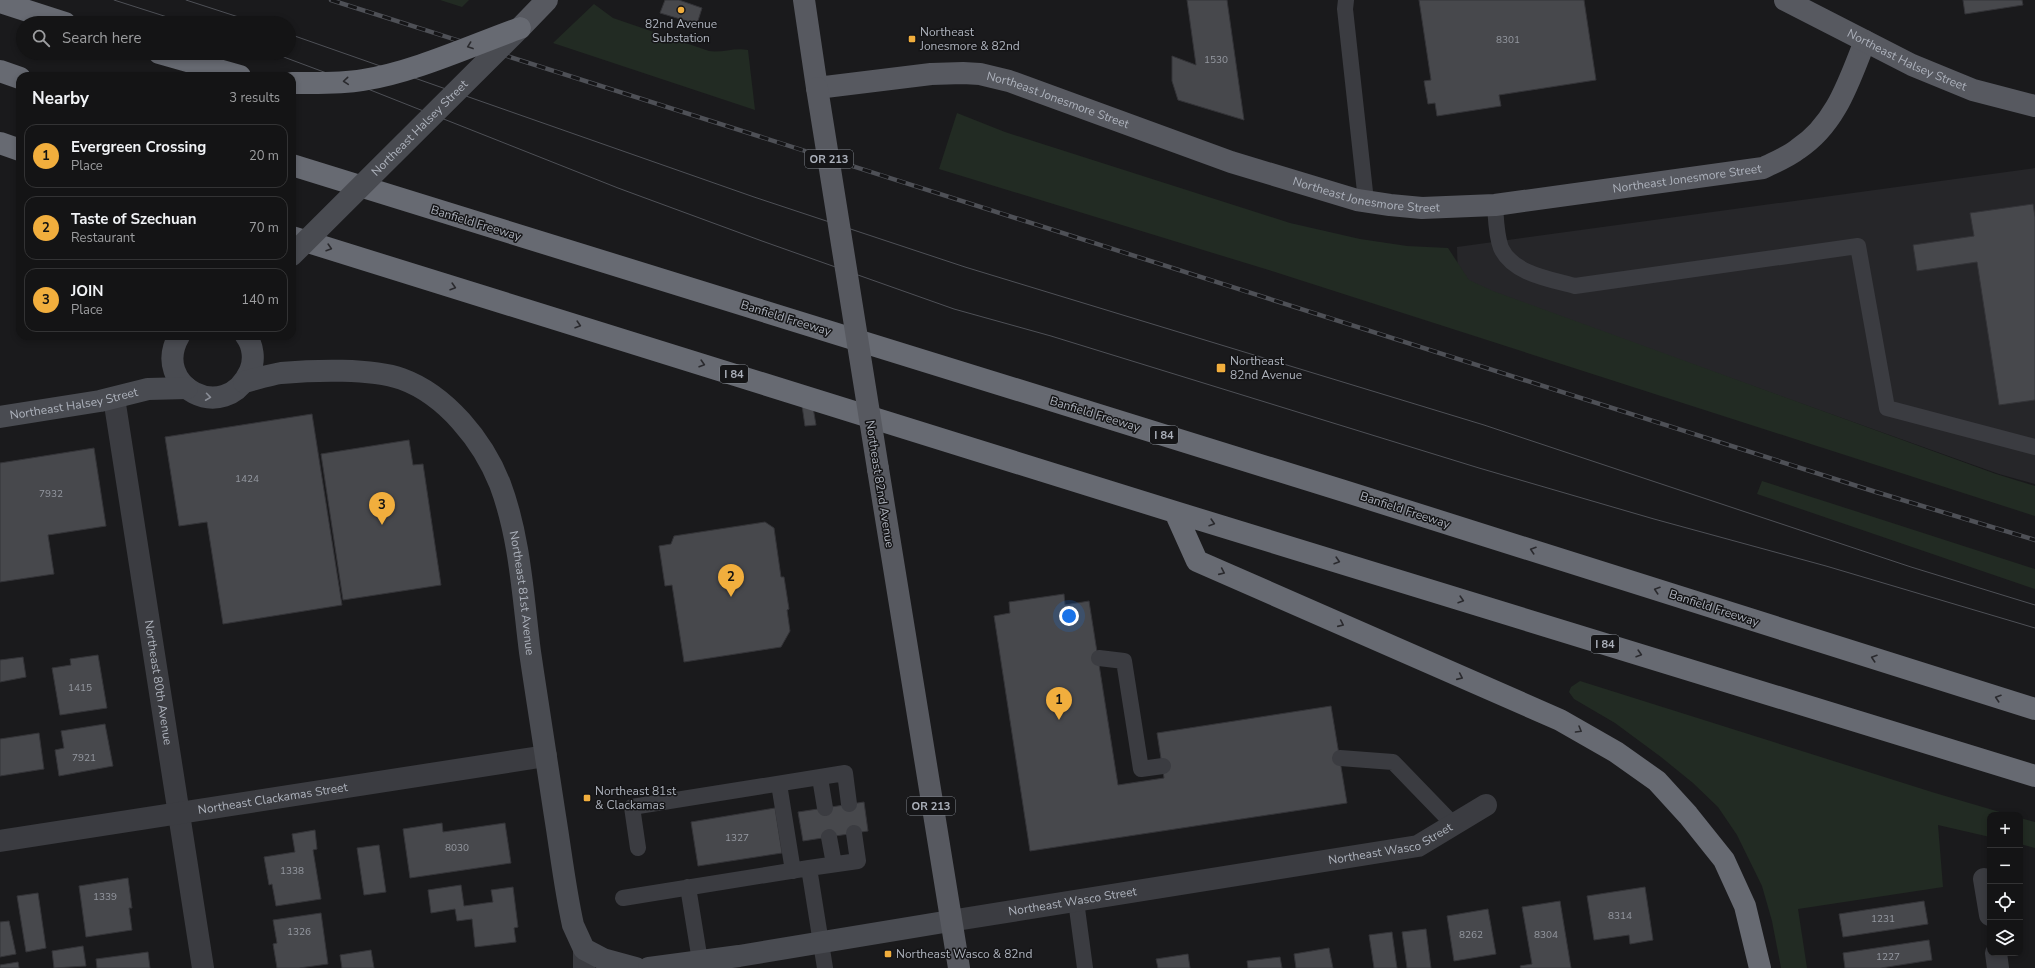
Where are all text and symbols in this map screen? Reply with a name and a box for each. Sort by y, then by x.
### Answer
marker: 82nd Avenue Substation [676,5,686,15]
search box [16,16,296,60]
place label: 82nd Avenue Substation [645,16,717,46]
place label: Northeast Jonesmore & 82nd [919,24,1020,54]
street label: Northeast Halsey Street [1844,25,1970,95]
icon: search [30,27,52,49]
text: Search here [62,28,142,48]
house number: 8301 [1496,33,1520,47]
marker: Northeast Jonesmore & 82nd [907,34,917,44]
one-way arrow [467,41,474,49]
house number: 1530 [1204,53,1228,67]
street label: Northeast Jonesmore Street [985,68,1132,132]
street label: Northeast Halsey Street [368,76,472,180]
one-way arrow [343,77,349,86]
text: Nearby [32,87,89,110]
text: 3 results [229,89,280,107]
text: Evergreen Crossing [71,137,206,157]
text: 1 [42,147,50,165]
text: 20 m [249,147,279,165]
road number: OR 213 [805,150,853,168]
text: Place [71,157,103,175]
street label: Northeast Jonesmore Street [1612,160,1763,197]
street label: Northeast Jonesmore Street [1291,173,1441,216]
street label: Banfield Freeway [429,202,524,245]
text: Taste of Szechuan [71,209,197,229]
text: 2 [42,219,50,237]
text: 70 m [249,219,279,237]
text: Restaurant [71,229,135,247]
one-way arrow [326,243,333,252]
text: JOIN [71,281,104,301]
one-way arrow [450,282,457,291]
text: 3 [42,291,50,309]
text: 140 m [241,291,279,309]
street label: Banfield Freeway [739,297,834,340]
text: Place [71,301,103,319]
one-way arrow [574,321,581,329]
place label: Northeast 82nd Avenue [1230,353,1302,383]
one-way arrow [698,359,705,368]
marker: Northeast 82nd Avenue [1215,362,1227,374]
road number: I 84 [720,365,748,383]
street label: Northeast Halsey Street [9,384,140,423]
one-way arrow [205,392,211,401]
street label: Banfield Freeway [1048,393,1143,436]
street label: Northeast 82nd Avenue [862,419,898,549]
road number: I 84 [1150,426,1178,444]
house number: 1424 [235,472,259,486]
house number: 7932 [39,487,63,501]
street label: Banfield Freeway [1358,488,1453,532]
pin: 3 [369,492,395,525]
one-way arrow [1209,518,1216,527]
street label: Northeast 81st Avenue [506,529,538,656]
one-way arrow [1529,546,1536,555]
one-way arrow [1333,557,1340,565]
pin: 2 [718,564,744,597]
one-way arrow [1219,567,1226,575]
one-way arrow [1653,586,1660,594]
street label: Banfield Freeway [1667,586,1762,630]
one-way arrow [1457,595,1464,604]
your location [1059,606,1079,626]
street label: Northeast 80th Avenue [141,619,176,746]
one-way arrow [1337,619,1345,627]
road number: I 84 [1591,635,1619,653]
one-way arrow [1635,649,1642,658]
one-way arrow [1871,655,1878,663]
one-way arrow [1457,672,1464,680]
house number: 1415 [68,681,92,695]
pin: 1 [1046,687,1072,720]
one-way arrow [1994,694,2001,703]
one-way arrow [1575,726,1582,733]
house number: 7921 [72,751,96,765]
street label: Northeast Clackamas Street [197,779,349,818]
place label: Northeast 81st & Clackamas [595,783,677,813]
marker: Northeast 81st & Clackamas [582,793,592,803]
road number: OR 213 [907,797,955,815]
map controls [1987,812,2023,956]
button: + [1987,812,2023,848]
street label: Northeast Wasco Street [1327,819,1456,868]
house number: 1327 [725,831,749,845]
house number: 8030 [445,841,469,855]
button: − [1987,848,2023,884]
house number: 1338 [280,864,304,878]
street label: Northeast Wasco Street [1007,883,1139,920]
button: locate [1987,884,2023,920]
house number: 1339 [93,890,117,904]
house number: 8314 [1608,909,1632,923]
house number: 1231 [1871,912,1895,926]
button: layers [1987,920,2023,956]
house number: 1326 [287,925,311,939]
house number: 8262 [1459,928,1483,942]
house number: 8304 [1534,928,1558,942]
place label: Northeast Wasco & 82nd [896,946,1032,962]
marker: Northeast Wasco & 82nd [883,949,893,959]
house number: 1227 [1876,950,1900,964]

